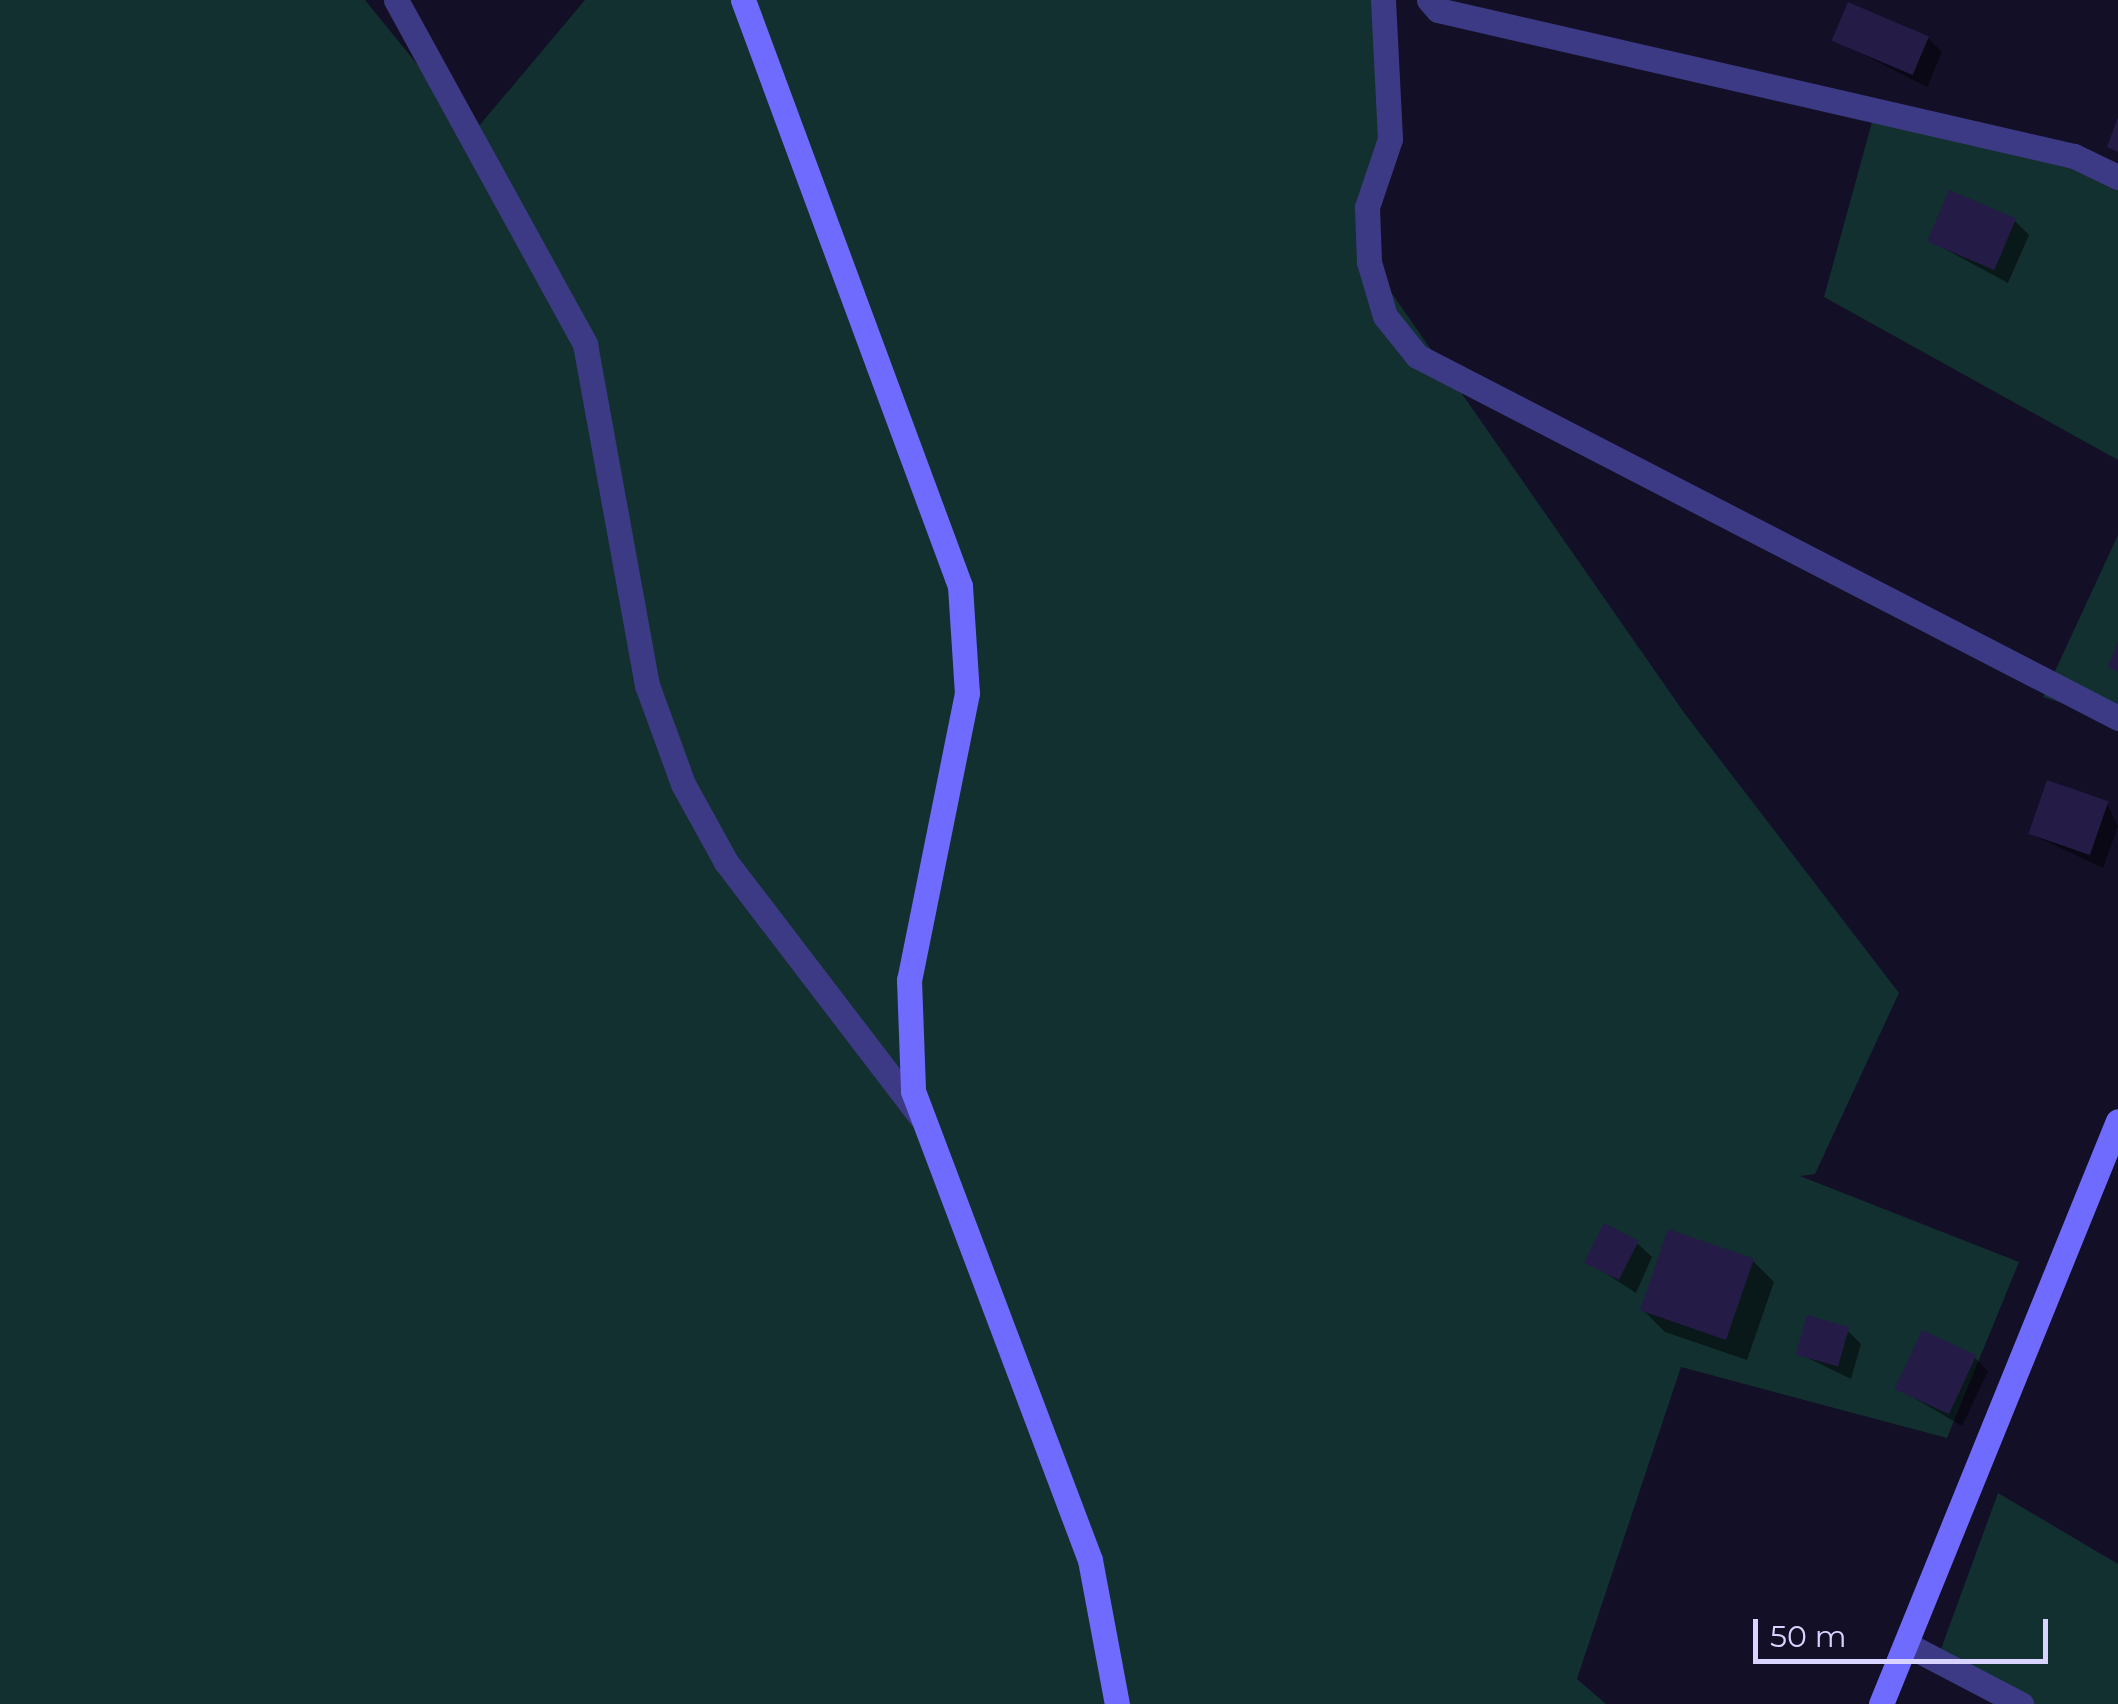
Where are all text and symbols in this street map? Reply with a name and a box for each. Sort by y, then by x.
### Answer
scale bar [1758,1599,2053,1661]
text: 50 m [1770,1618,1847,1655]

